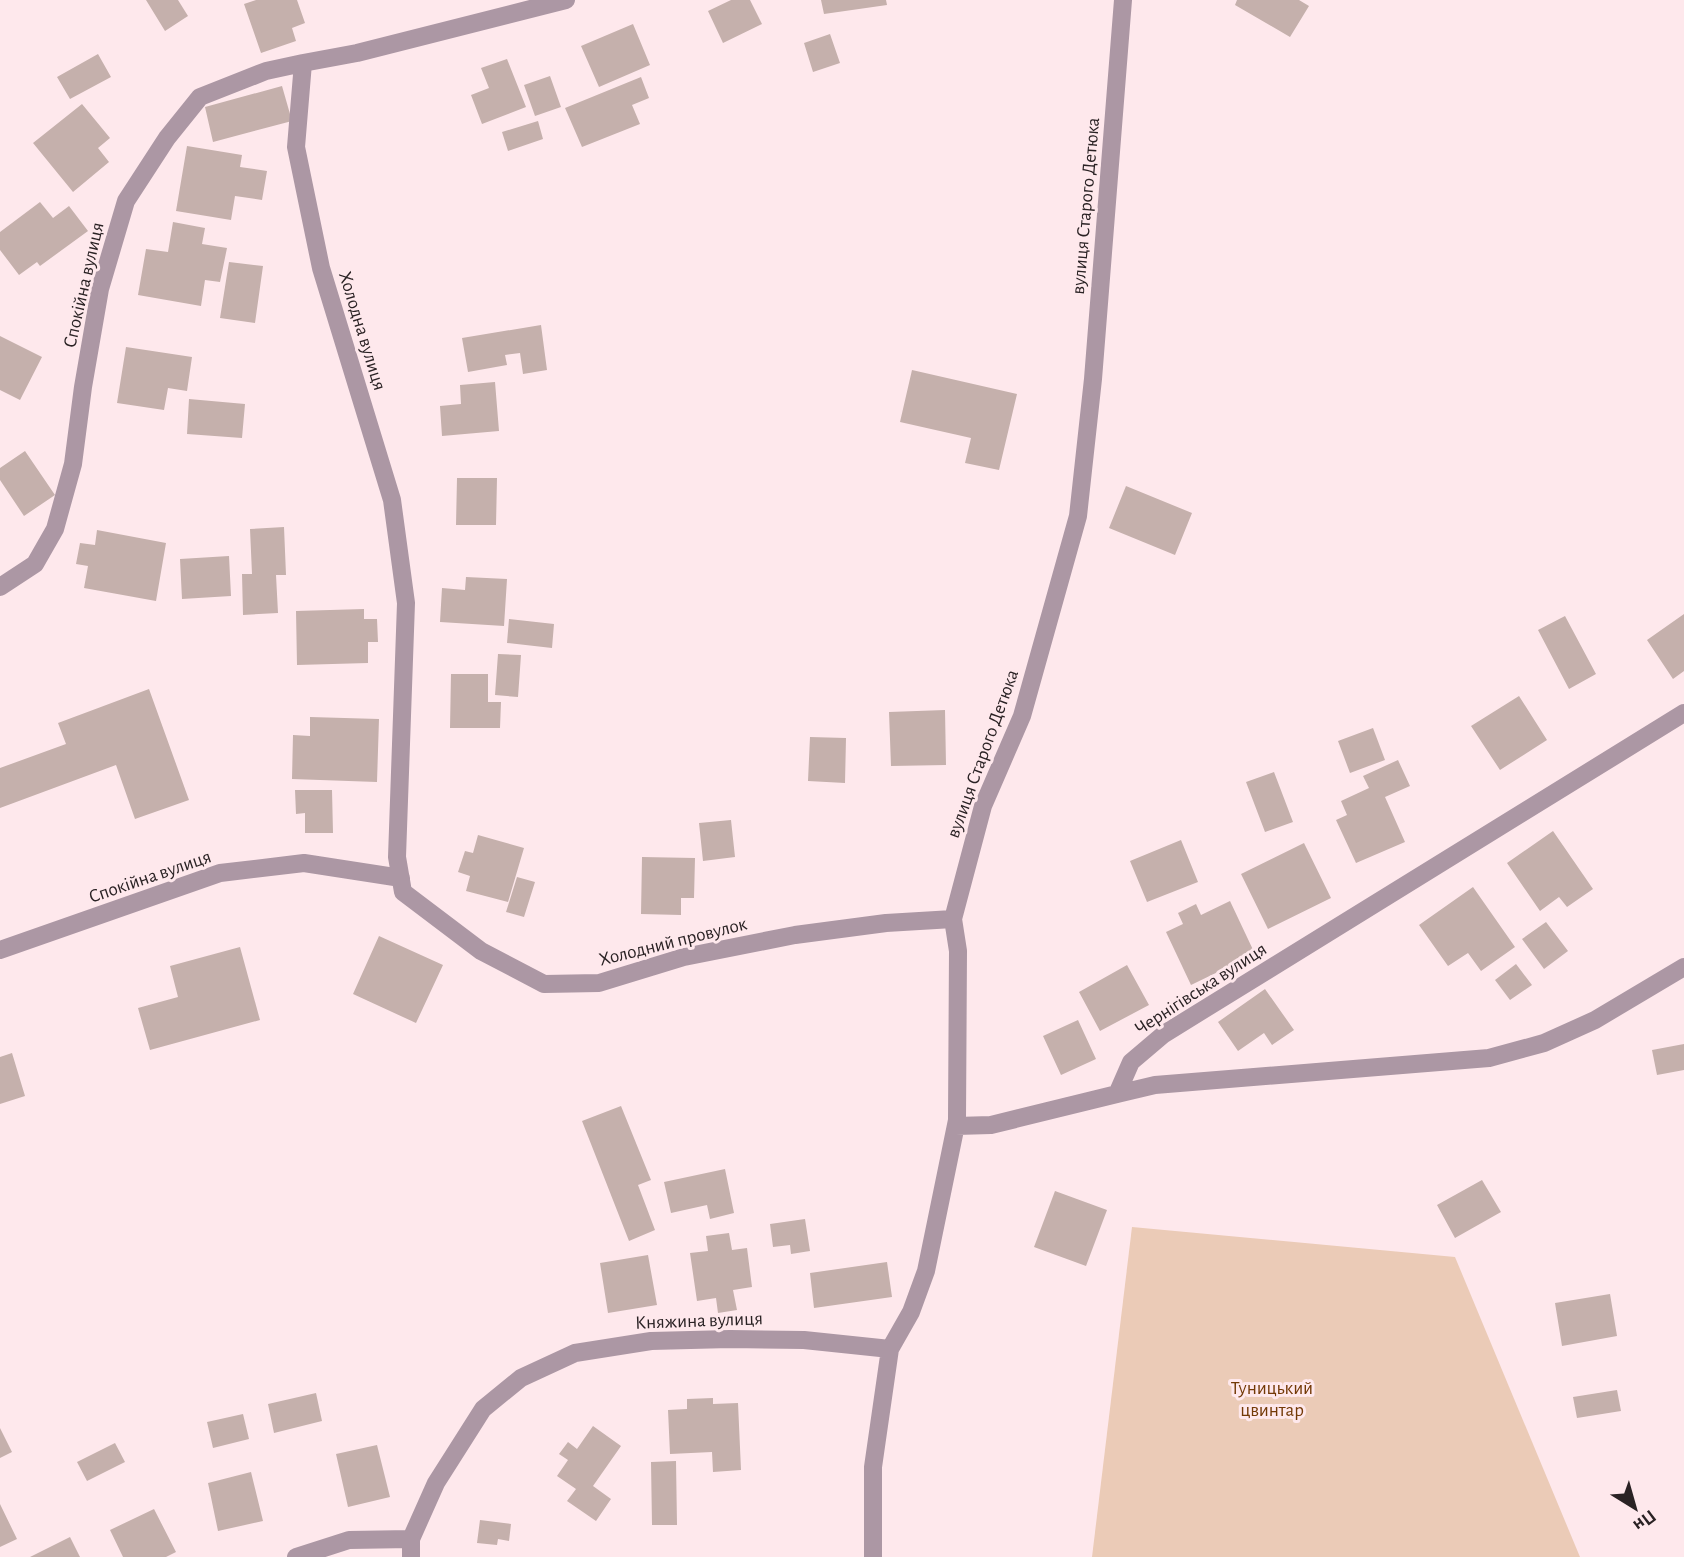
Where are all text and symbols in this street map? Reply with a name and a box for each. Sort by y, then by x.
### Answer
street label: вулиця Старого Детюка [1069,116,1103,295]
street label: Спокійна вулиця [60,220,108,350]
street label: Холодна вулиця [335,269,389,393]
street label: вулиця Старого Детюка [944,667,1022,841]
street label: Спокійна вулиця [86,847,214,907]
street label: Холодний провулок [597,914,749,970]
street label: Чернігівська вулиця [1132,939,1270,1039]
street label: Княжина вулиця [635,1309,763,1333]
park label: Туницький цвинтар [1231,1379,1313,1420]
north arrow [1600,1473,1670,1543]
text: Пн [1629,1506,1659,1535]

